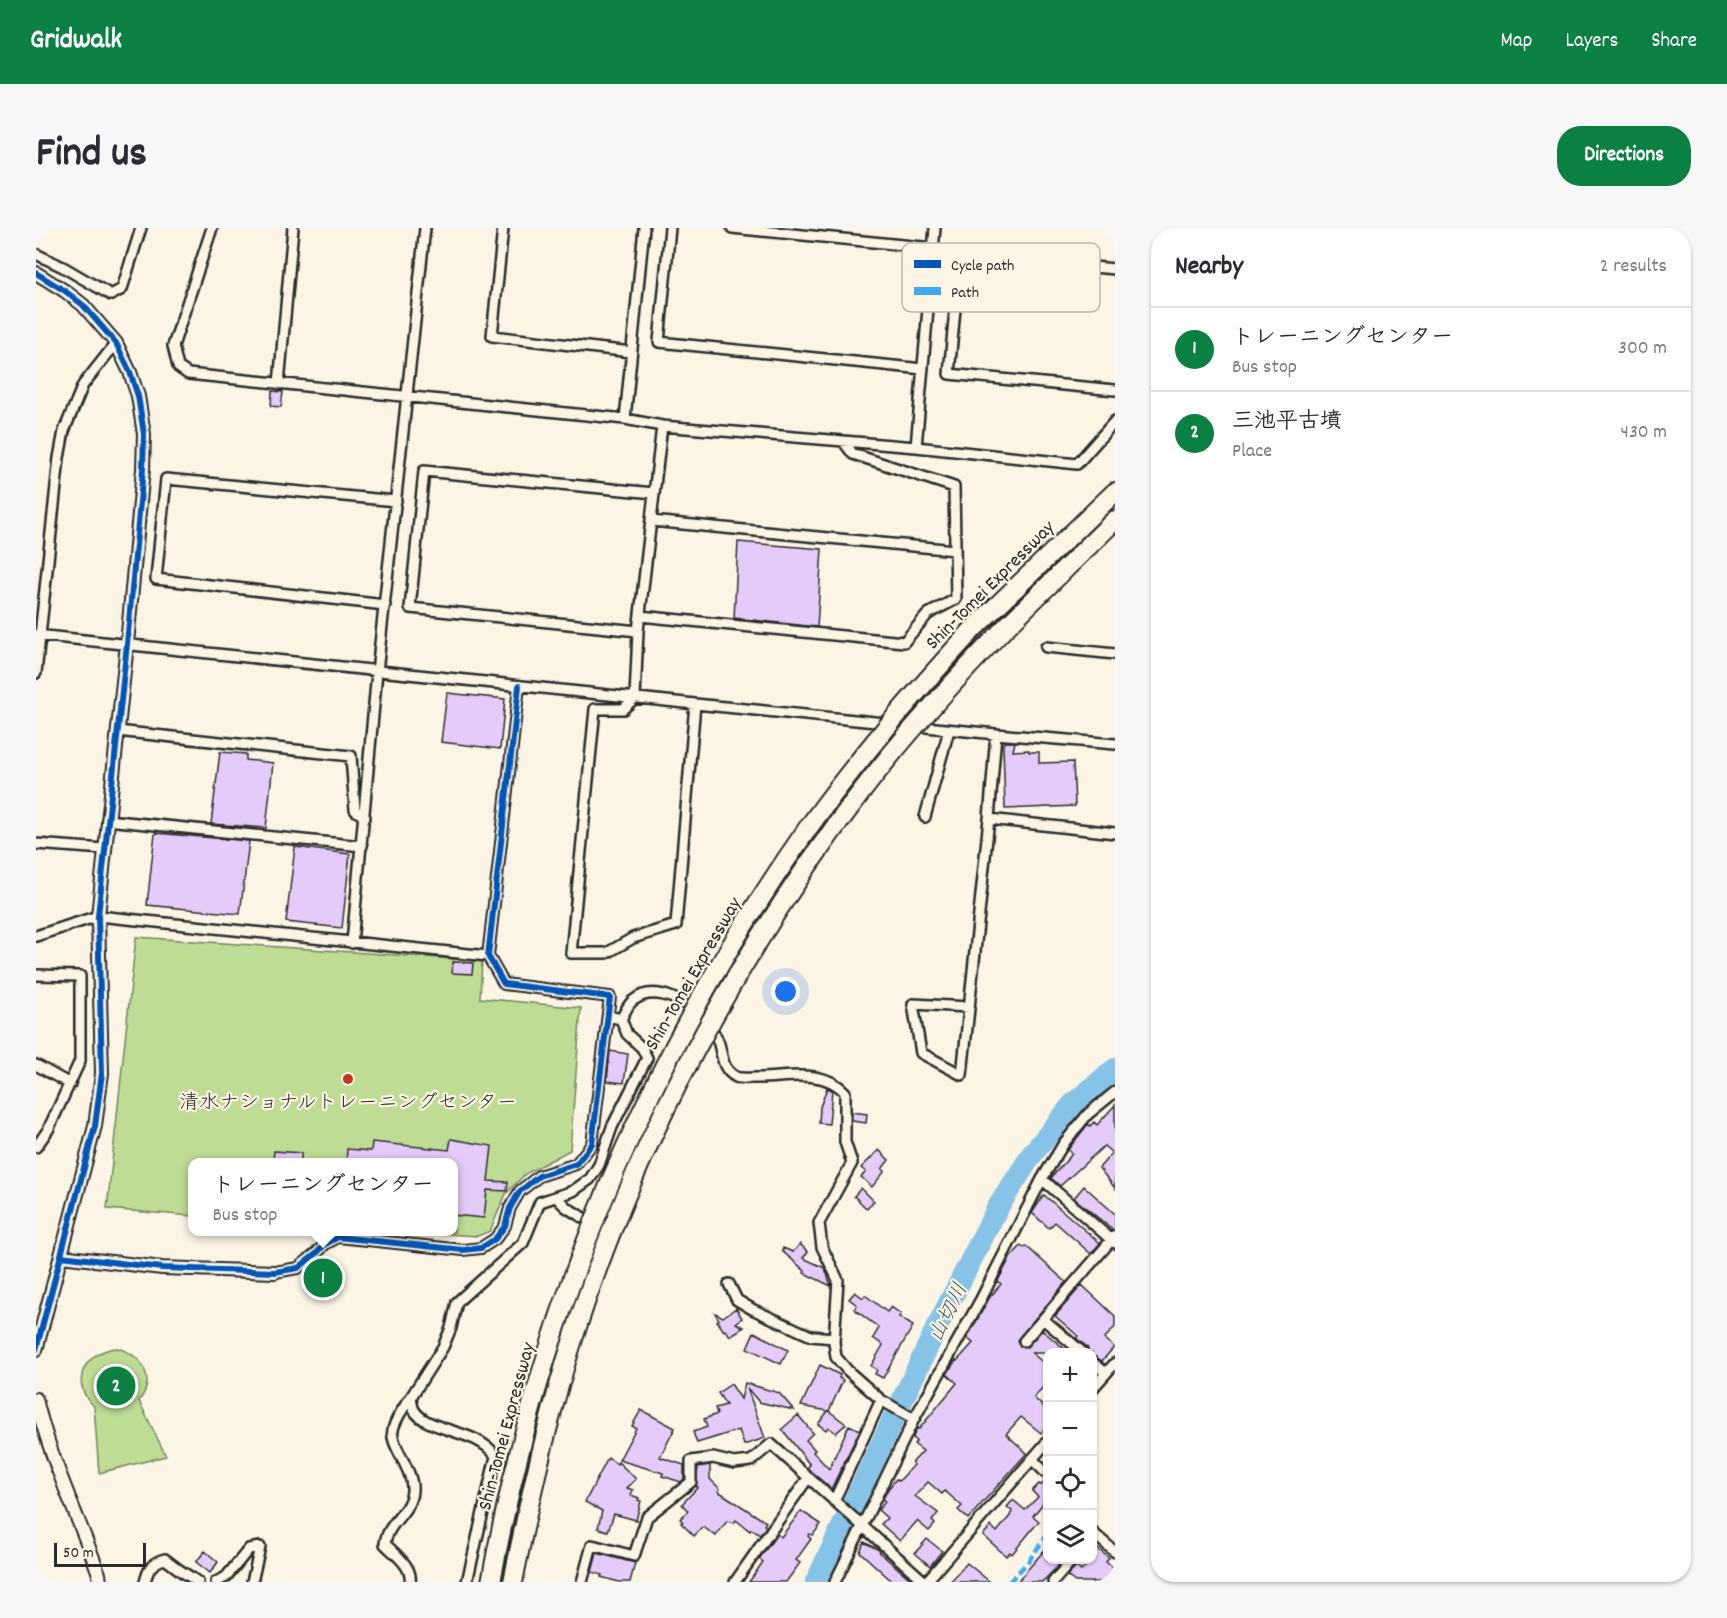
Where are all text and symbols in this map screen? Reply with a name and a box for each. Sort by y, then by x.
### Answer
text: Gridwalk [30,22,122,62]
text: Map [1501,27,1532,57]
text: Layers [1565,27,1618,57]
text: Share [1651,27,1697,57]
text: Find us [36,126,147,186]
button: Directions [1557,126,1691,186]
legend [902,243,1100,312]
text: Nearby [1175,249,1243,286]
text: 2 results [1600,253,1667,281]
text: Cycle path [951,255,1014,278]
text: Path [951,282,979,305]
text: トレーニングセンター [1232,323,1453,354]
text: 1 [1192,335,1197,363]
text: 300 m [1618,335,1667,363]
text: Bus stop [1232,354,1297,382]
text: 三池平古墳 [1232,407,1342,438]
text: 2 [1190,419,1199,447]
text: 430 m [1621,419,1667,447]
text: Place [1232,438,1272,466]
street label: Shin-Tomei Expressway [920,515,1063,657]
street label: Shin-Tomei Expressway [639,892,750,1056]
your location [771,977,800,1006]
marker: 清水ナショナルトレーニングセンター [341,1072,355,1086]
place label: 清水ナショナルトレーニングセンター [179,1090,517,1118]
popup [188,1158,458,1236]
text: トレーニングセンター [213,1171,433,1202]
text: Bus stop [213,1202,278,1230]
pin: 1 [304,1256,342,1300]
water label: 山切川 [922,1278,977,1348]
street label: Shin-Tomei Expressway [472,1339,544,1514]
map controls [1043,1348,1097,1564]
button: + [1043,1348,1097,1402]
pin: 2 [96,1364,136,1408]
button: − [1043,1402,1097,1456]
button: locate [1043,1456,1097,1510]
button: layers [1043,1510,1097,1564]
scale bar [54,1540,146,1568]
text: 50 m [63,1542,94,1565]

